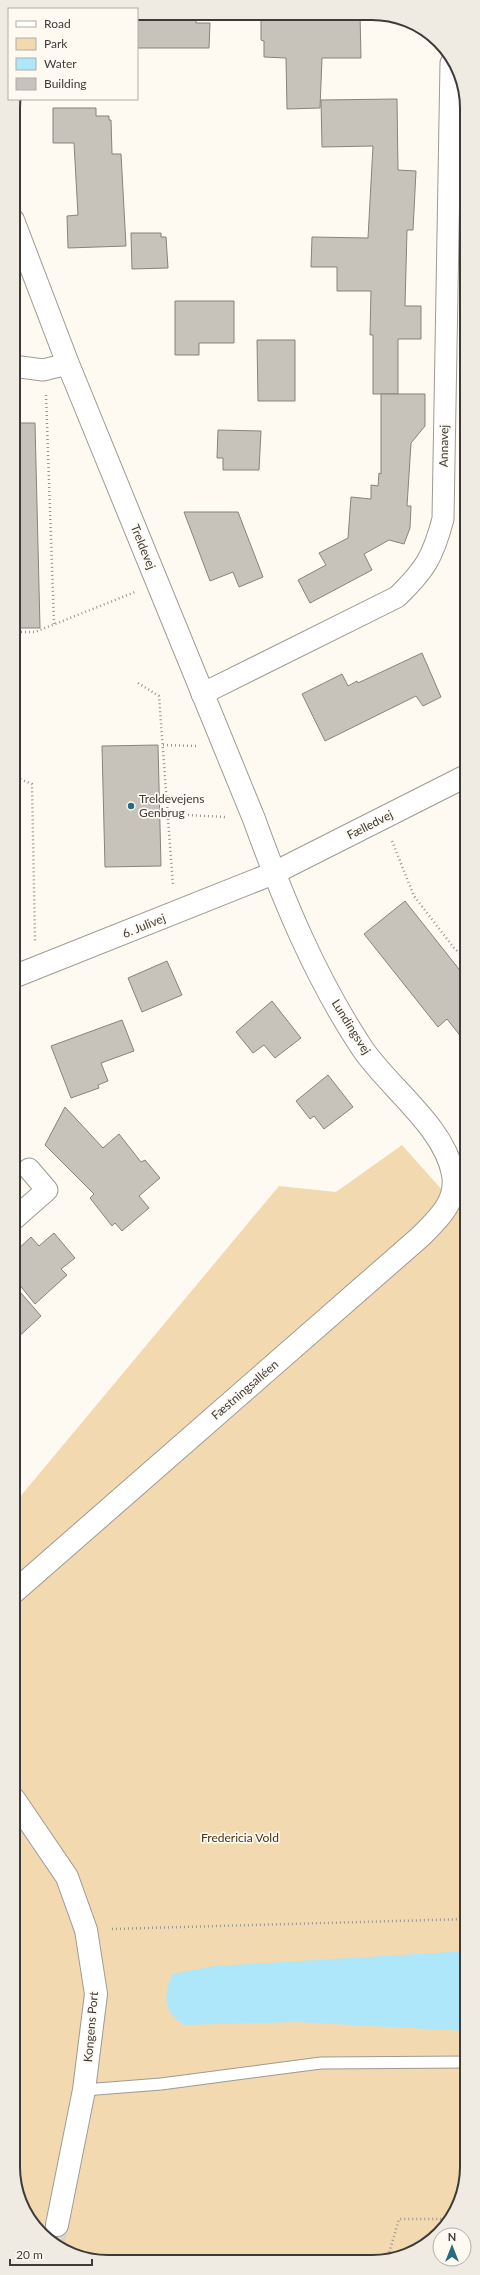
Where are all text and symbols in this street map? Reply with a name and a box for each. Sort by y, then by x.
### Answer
legend [8,8,138,100]
text: Road [44,16,71,31]
text: Park [44,36,68,51]
text: Water [44,56,77,71]
text: Building [44,76,87,91]
street label: Annavej [436,424,451,467]
street label: Treldevej [128,522,159,572]
place label: Treldevejens Genbrug [139,791,204,820]
marker: Treldevejens Genbrug [126,801,136,811]
street label: Fælledvej [344,807,395,842]
street label: 6. Julivej [120,910,168,941]
street label: Lundingsvej [329,996,374,1057]
street label: Fæstningsalléen [208,1356,281,1423]
park label: Fredericia Vold [201,1830,279,1845]
street label: Kongens Port [80,1990,101,2063]
north arrow [432,2227,472,2267]
text: N [448,2230,456,2243]
scale bar [10,2241,92,2267]
text: 20 m [16,2247,43,2262]

